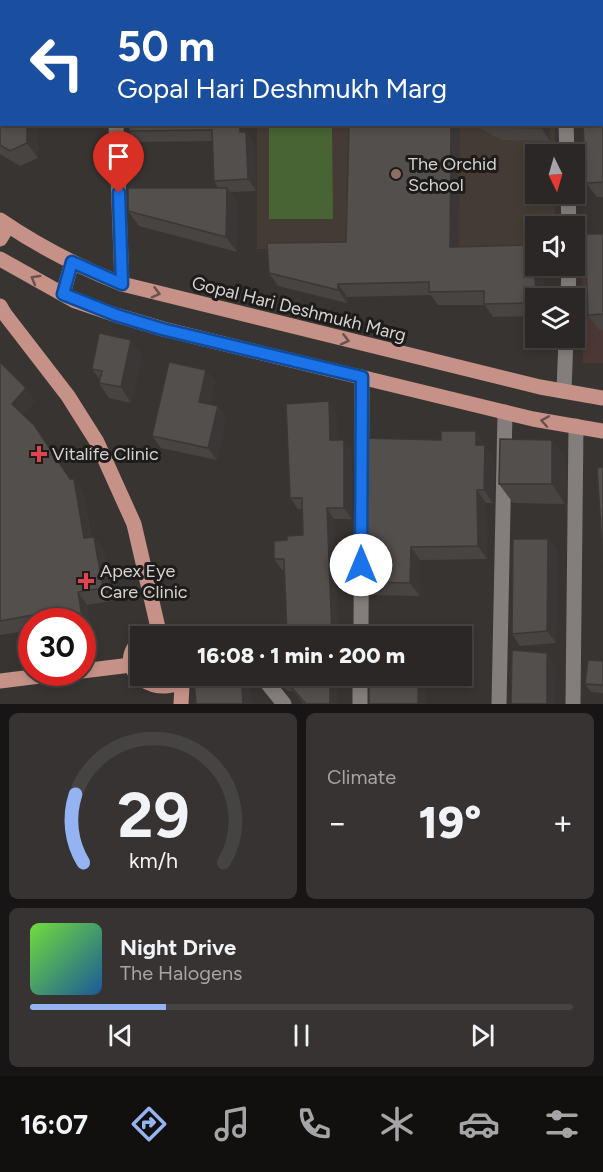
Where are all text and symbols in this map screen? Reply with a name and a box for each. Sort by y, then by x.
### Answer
text: 50 m [117,21,215,72]
icon: left [18,24,96,102]
text: Gopal Hari Deshmukh Marg [117,72,447,105]
pin [93,131,144,193]
icon: arrive [102,140,135,173]
north arrow [525,144,585,204]
map controls [525,144,585,348]
place label: The Orchid School [408,153,497,196]
marker: The Orchid School [389,167,403,181]
button: sound [525,216,585,276]
street label: Gopal Hari Deshmukh Marg [190,272,408,346]
one-way arrow [31,275,41,287]
one-way arrow [150,286,161,298]
button: layers [525,288,585,348]
one-way arrow [340,332,350,345]
one-way arrow [541,415,551,428]
place label: Vitalife Clinic [52,443,159,465]
marker: Vitalife Clinic [30,445,48,463]
position arrow [329,533,393,597]
place label: Apex Eye Care Clinic [100,560,188,603]
marker: Apex Eye Care Clinic [77,572,95,590]
speed limit sign: 30 [18,608,96,686]
text: 16:08 · 1 min · 200 m [197,642,405,669]
text: Climate [327,765,396,789]
text: 29 [117,778,189,853]
text: 19° [419,795,481,849]
text: − [327,803,348,842]
text: + [552,803,573,842]
text: km/h [129,848,177,873]
text: Night Drive [120,934,236,961]
text: The Halogens [120,961,242,985]
icon: previous [104,1019,137,1052]
icon: pause [285,1019,318,1052]
icon: next [466,1019,499,1052]
icon: directions [128,1103,170,1145]
icon: music [211,1103,253,1145]
icon: phone [293,1103,335,1145]
icon: climate [376,1103,418,1145]
icon: car [458,1103,500,1145]
icon: filters [541,1103,583,1145]
text: 16:07 [20,1108,88,1141]

